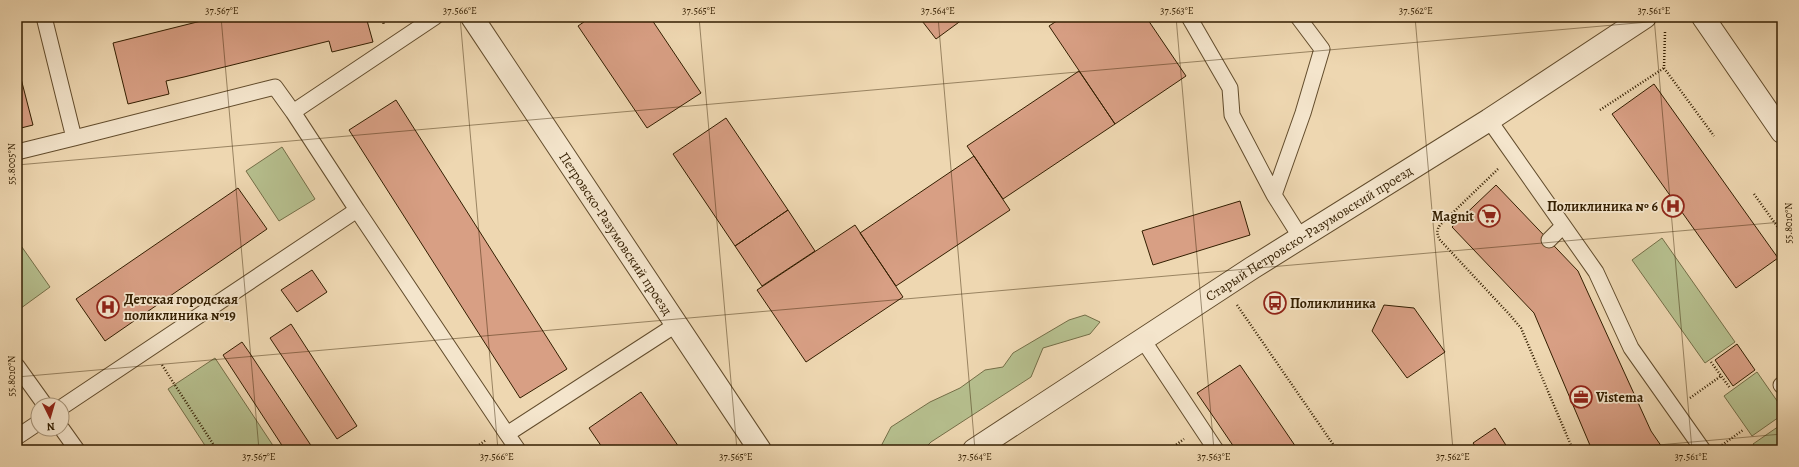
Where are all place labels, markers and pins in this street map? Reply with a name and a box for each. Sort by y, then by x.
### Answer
hospital icon: Поликлиника № 6 [1660,193,1686,219]
place label: Поликлиника № 6 [1547,197,1658,216]
supermarket icon: Magnit [1476,203,1502,229]
place label: Magnit [1432,207,1474,226]
place label: Детская городская поликлиника №19 [124,290,238,325]
bus stop icon: Поликлиника [1262,290,1288,316]
hospital icon: Детская городская поликлиника №19 [95,294,121,320]
place label: Поликлиника [1290,294,1376,313]
office icon: Vistema [1568,384,1594,410]
place label: Vistema [1595,388,1644,407]

